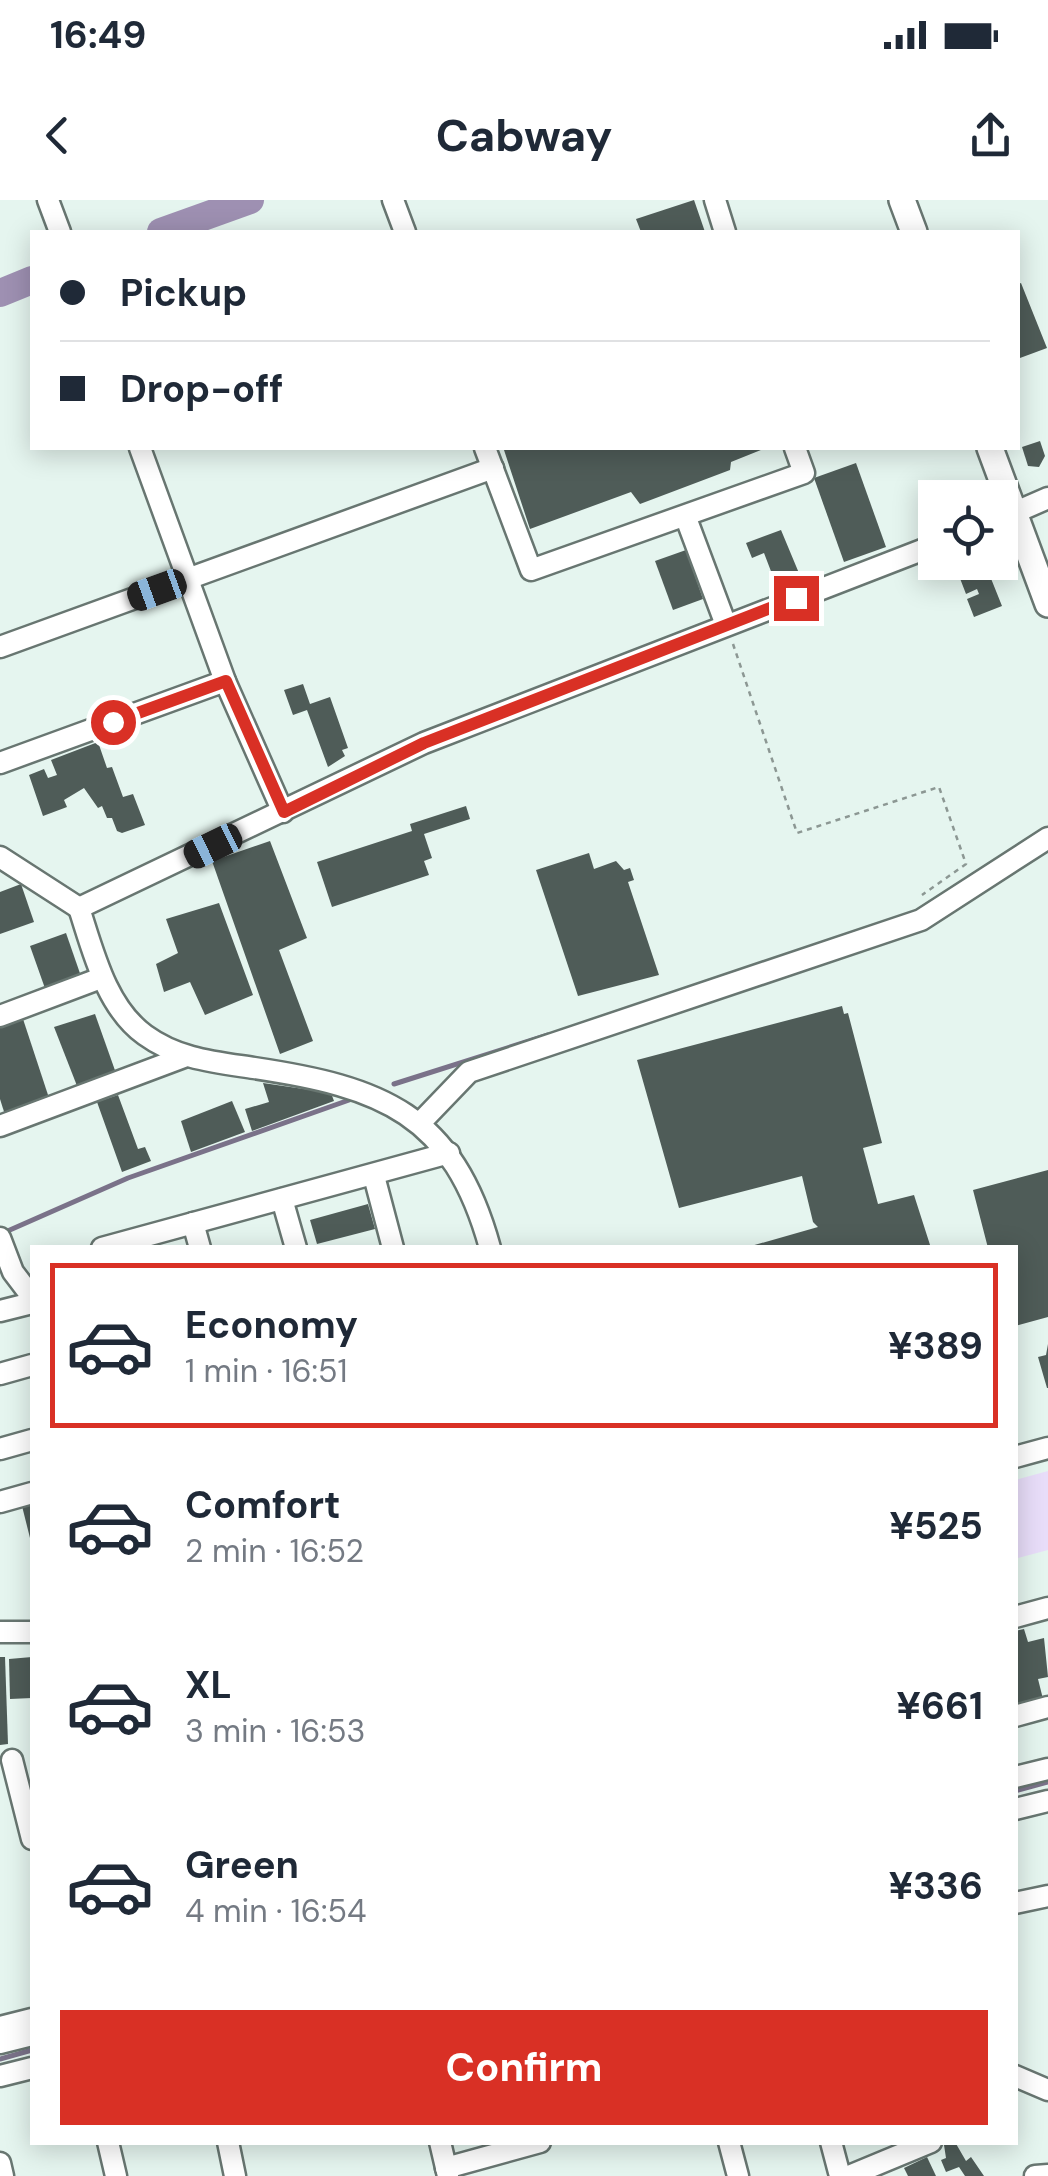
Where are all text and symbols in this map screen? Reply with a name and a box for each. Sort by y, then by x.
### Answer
text: 16:49 [50,10,146,60]
text: Cabway [436,106,612,165]
icon: back [30,108,85,163]
icon: share [963,108,1018,163]
text: Pickup [120,268,247,318]
text: Drop-off [120,364,283,414]
map controls [918,480,1018,580]
button: locate [918,480,1018,580]
car [124,566,190,614]
route end [774,576,819,621]
route start [91,700,136,745]
car [179,819,247,873]
text: Economy [185,1300,358,1350]
icon: car [65,1301,155,1391]
text: ¥389 [888,1321,983,1371]
text: 1 min · 16:51 [185,1350,347,1392]
text: Comfort [185,1480,341,1530]
icon: car [65,1481,155,1571]
text: ¥525 [889,1501,983,1551]
text: 2 min · 16:52 [185,1530,364,1572]
text: XL [185,1660,232,1710]
icon: car [65,1661,155,1751]
text: ¥661 [896,1681,983,1731]
text: 3 min · 16:53 [185,1710,365,1752]
text: Green [185,1840,299,1890]
icon: car [65,1841,155,1931]
text: ¥336 [888,1861,983,1911]
text: 4 min · 16:54 [185,1890,366,1932]
button: Confirm [60,2010,988,2125]

